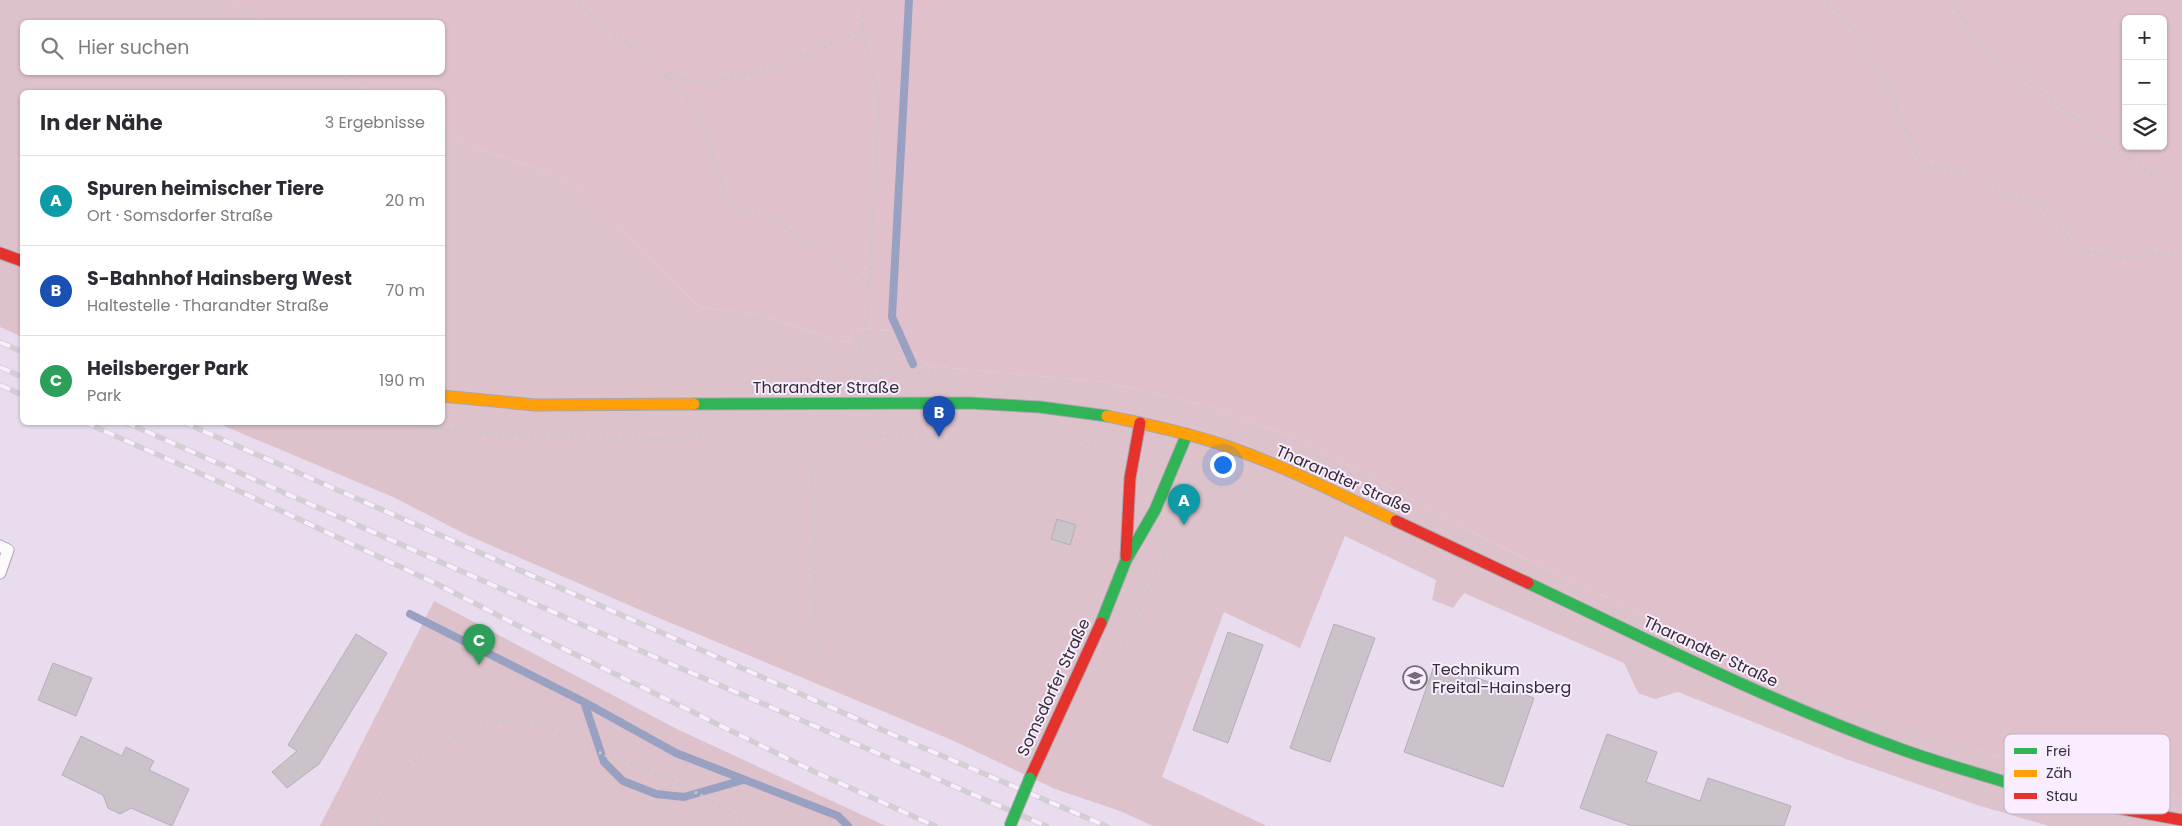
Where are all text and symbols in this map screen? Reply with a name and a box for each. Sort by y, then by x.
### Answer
map controls [2122,15,2167,150]
button: + [2122,15,2167,60]
search box [20,20,445,75]
icon: search [38,34,66,62]
text: Hier suchen [78,34,189,61]
button: − [2122,60,2167,105]
button: layers [2122,105,2167,150]
text: In der Nähe [40,108,163,137]
text: 3 Ergebnisse [325,111,425,134]
text: Spuren heimischer Tiere [87,175,324,202]
text: A [50,189,62,212]
text: 20 m [385,189,425,212]
text: Ort · Somsdorfer Straße [87,204,273,227]
text: S-Bahnhof Hainsberg West [87,265,352,292]
text: B [51,279,61,302]
text: 70 m [385,279,425,302]
text: Haltestelle · Tharandter Straße [87,294,329,317]
text: Heilsberger Park [87,355,249,382]
text: C [50,369,62,392]
text: 190 m [379,369,425,392]
street label: Tharandter Straße [753,376,899,399]
text: Park [87,384,121,407]
pin: B [923,396,955,437]
street label: Tharandter Straße [1272,439,1415,520]
your location [1210,452,1236,478]
pin: A [1168,484,1200,525]
street label: Tharandter Straße [1640,610,1782,693]
street label: Somsdorfer Straße [1011,614,1096,760]
pin: C [463,624,495,665]
place label: Technikum Freital-Hainsberg [1432,658,1571,699]
school or university icon: Technikum Freital-Hainsberg [1402,665,1428,691]
legend [2004,734,2170,814]
text: Frei [2046,741,2070,761]
text: Zäh [2046,763,2072,783]
text: Stau [2046,786,2078,806]

